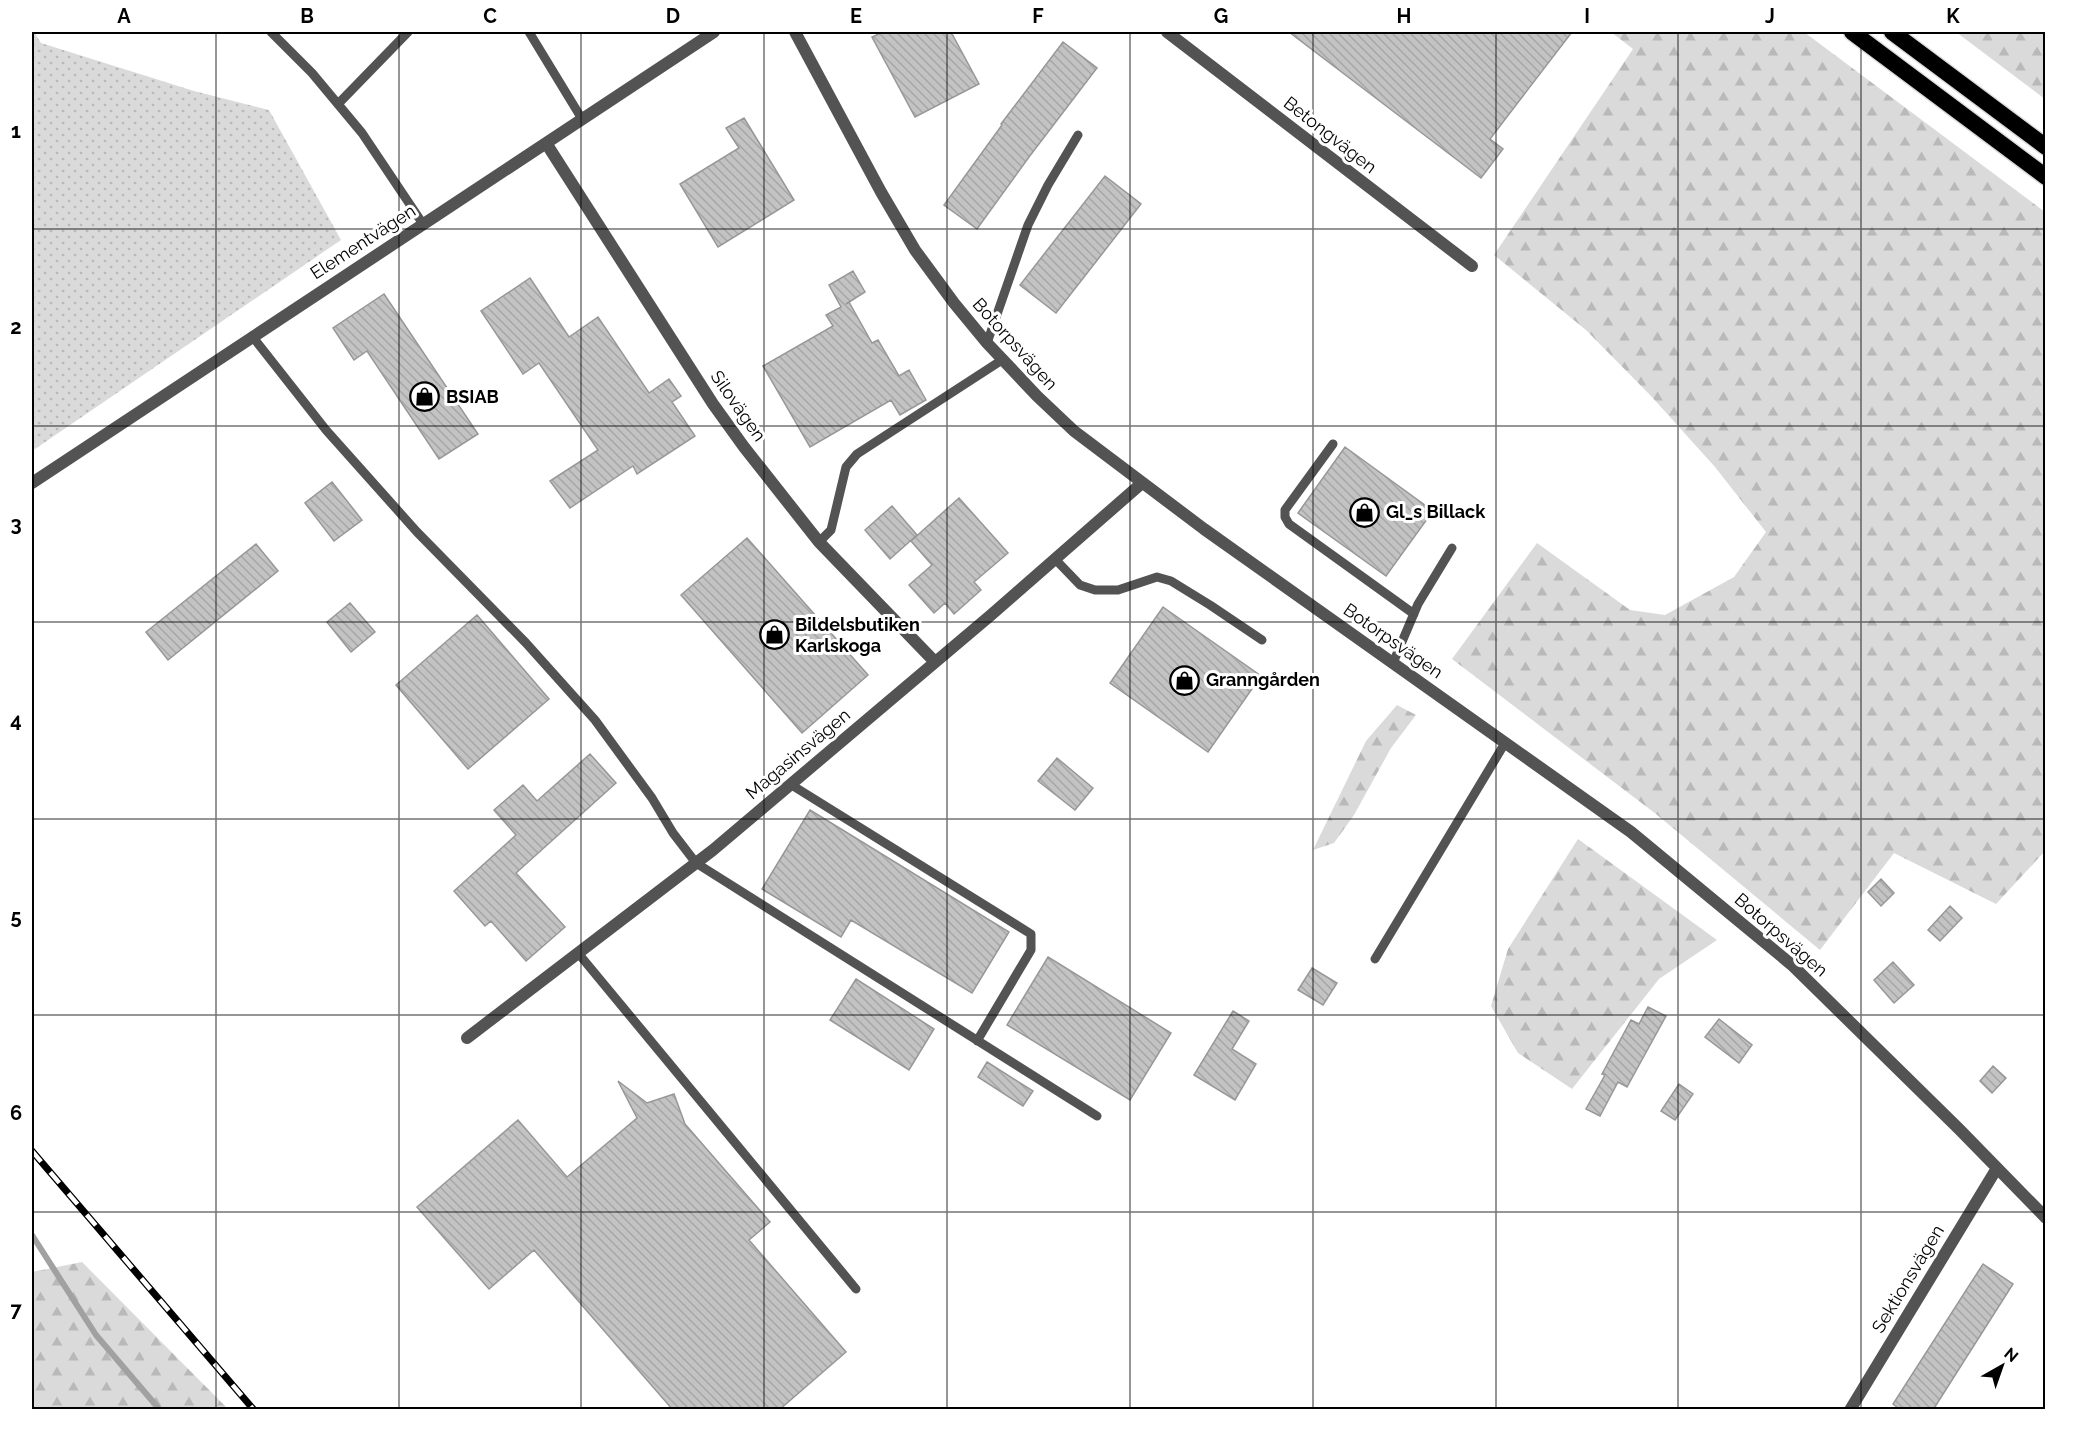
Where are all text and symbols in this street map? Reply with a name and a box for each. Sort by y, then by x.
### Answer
text: A [117,4,131,28]
text: B [300,4,314,28]
text: C [483,4,497,28]
text: D [666,4,680,28]
text: E [850,4,862,28]
text: F [1032,4,1044,28]
text: G [1214,4,1228,28]
text: H [1397,4,1411,28]
text: I [1584,4,1590,28]
text: J [1765,4,1775,28]
text: K [1946,4,1960,28]
street label: Betongvägen [1280,92,1381,177]
text: 1 [11,119,21,143]
street label: Elementvägen [306,200,419,283]
street label: Botorpsvägen [969,293,1062,394]
text: 2 [10,315,22,339]
street label: Silovägen [706,366,770,445]
shop icon: BSIAB [409,381,441,413]
place label: BSIAB [446,386,499,407]
shop icon: Gl_s Billack [1349,496,1381,528]
place label: Gl_s Billack [1386,501,1486,522]
text: 3 [10,512,22,536]
street label: Botorpsvägen [1340,599,1447,683]
place label: Bildelsbutiken Karlskoga [795,614,920,656]
shop icon: Bildelsbutiken Karlskoga [758,619,790,651]
shop icon: Granngården [1169,664,1201,696]
place label: Granngården [1206,669,1320,690]
street label: Magasinsvägen [741,704,854,803]
text: 4 [10,708,22,732]
street label: Botorpsvägen [1731,889,1832,981]
text: 5 [10,905,22,929]
text: 6 [10,1101,22,1125]
street label: Sektionsvägen [1867,1221,1948,1336]
text: 7 [10,1298,22,1322]
north arrow [1972,1336,2032,1396]
text: N [2001,1344,2022,1366]

